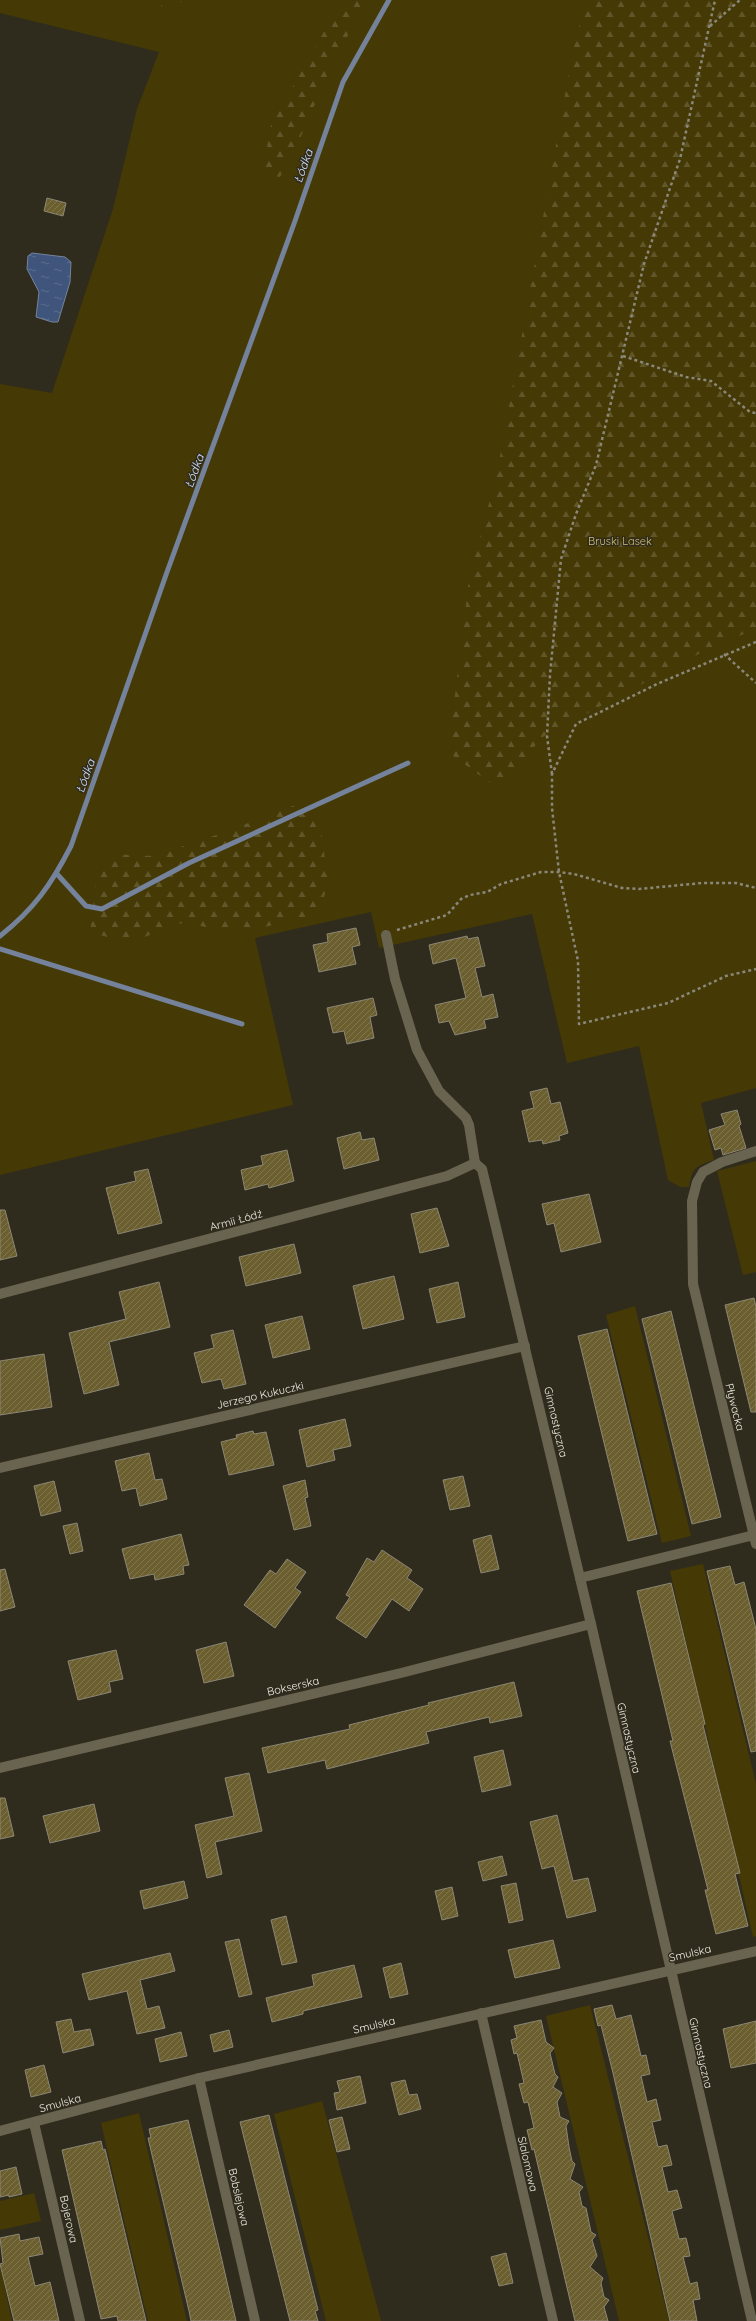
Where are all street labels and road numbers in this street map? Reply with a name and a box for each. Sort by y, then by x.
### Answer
street label: Armii Łódź [208,1206,264,1234]
street label: Jerzego Kukuczki [215,1378,305,1412]
street label: Pływacka [722,1382,748,1432]
street label: Gimnastyczna [541,1385,571,1459]
street label: Bokserska [266,1673,320,1699]
street label: Gimnastyczna [614,1701,644,1775]
street label: Smulska [668,1941,712,1965]
street label: Smulska [352,2013,396,2037]
street label: Gimnastyczna [686,2016,716,2090]
street label: Smulska [38,2091,82,2115]
street label: Slalomowa [515,2135,541,2193]
street label: Bobslejowa [226,2167,252,2227]
street label: Bojerowa [57,2194,81,2244]

